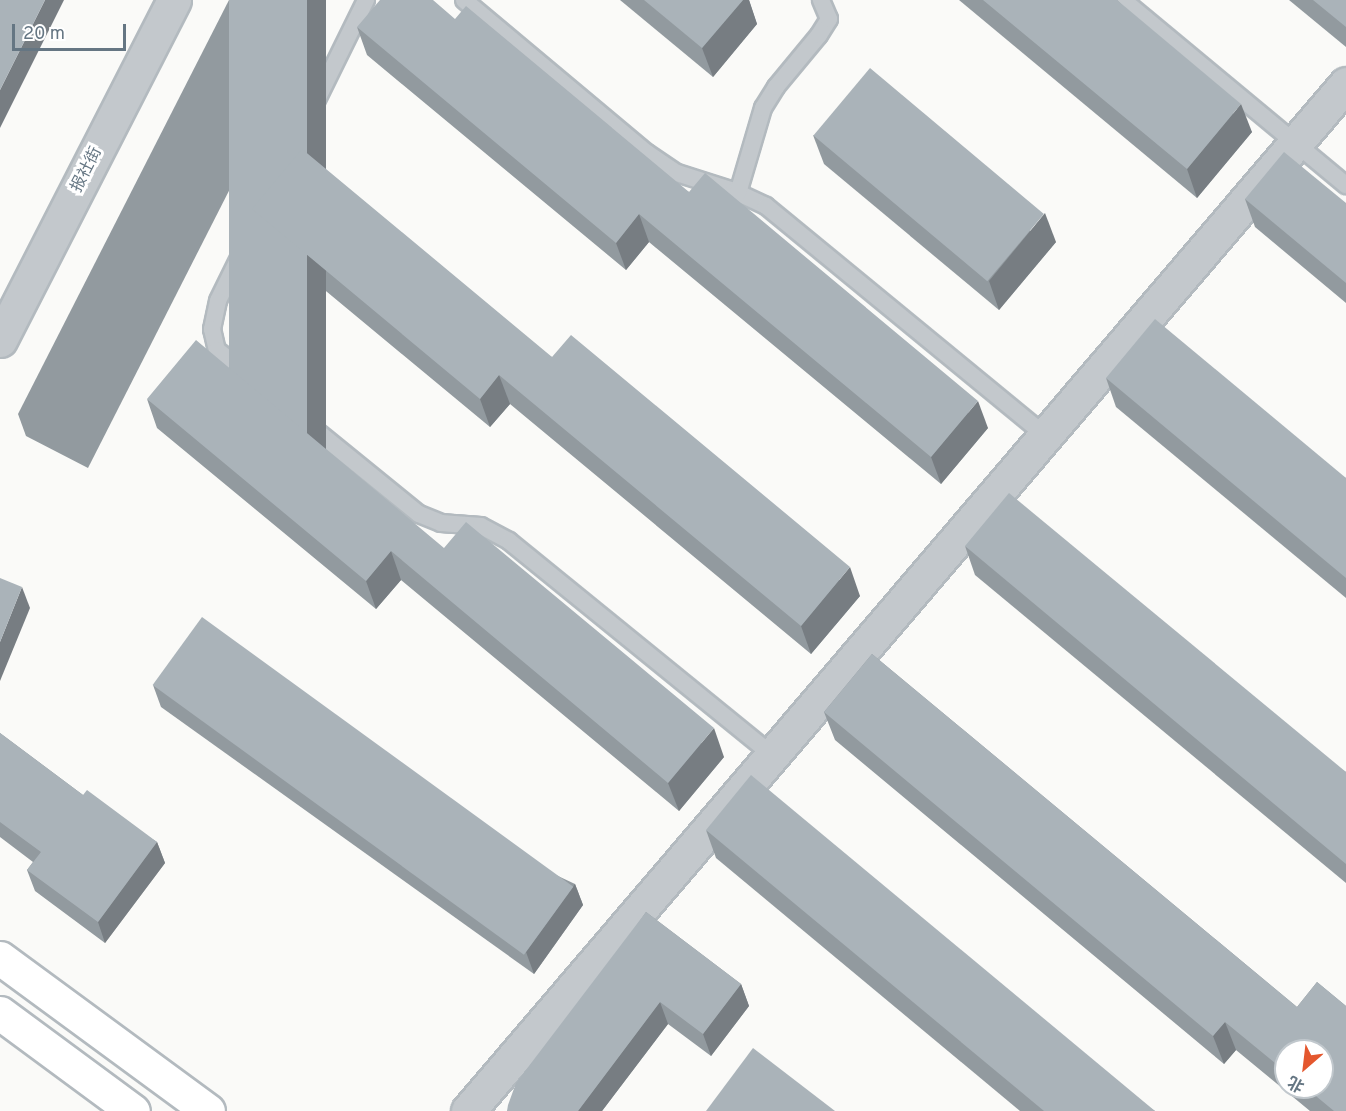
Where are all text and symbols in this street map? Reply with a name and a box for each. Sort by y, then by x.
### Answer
scale bar [15,12,129,50]
text: 20 m [23,23,65,46]
street label: 报社街 [68,144,106,196]
north arrow [1274,1039,1334,1099]
text: 北 [1285,1071,1308,1096]

